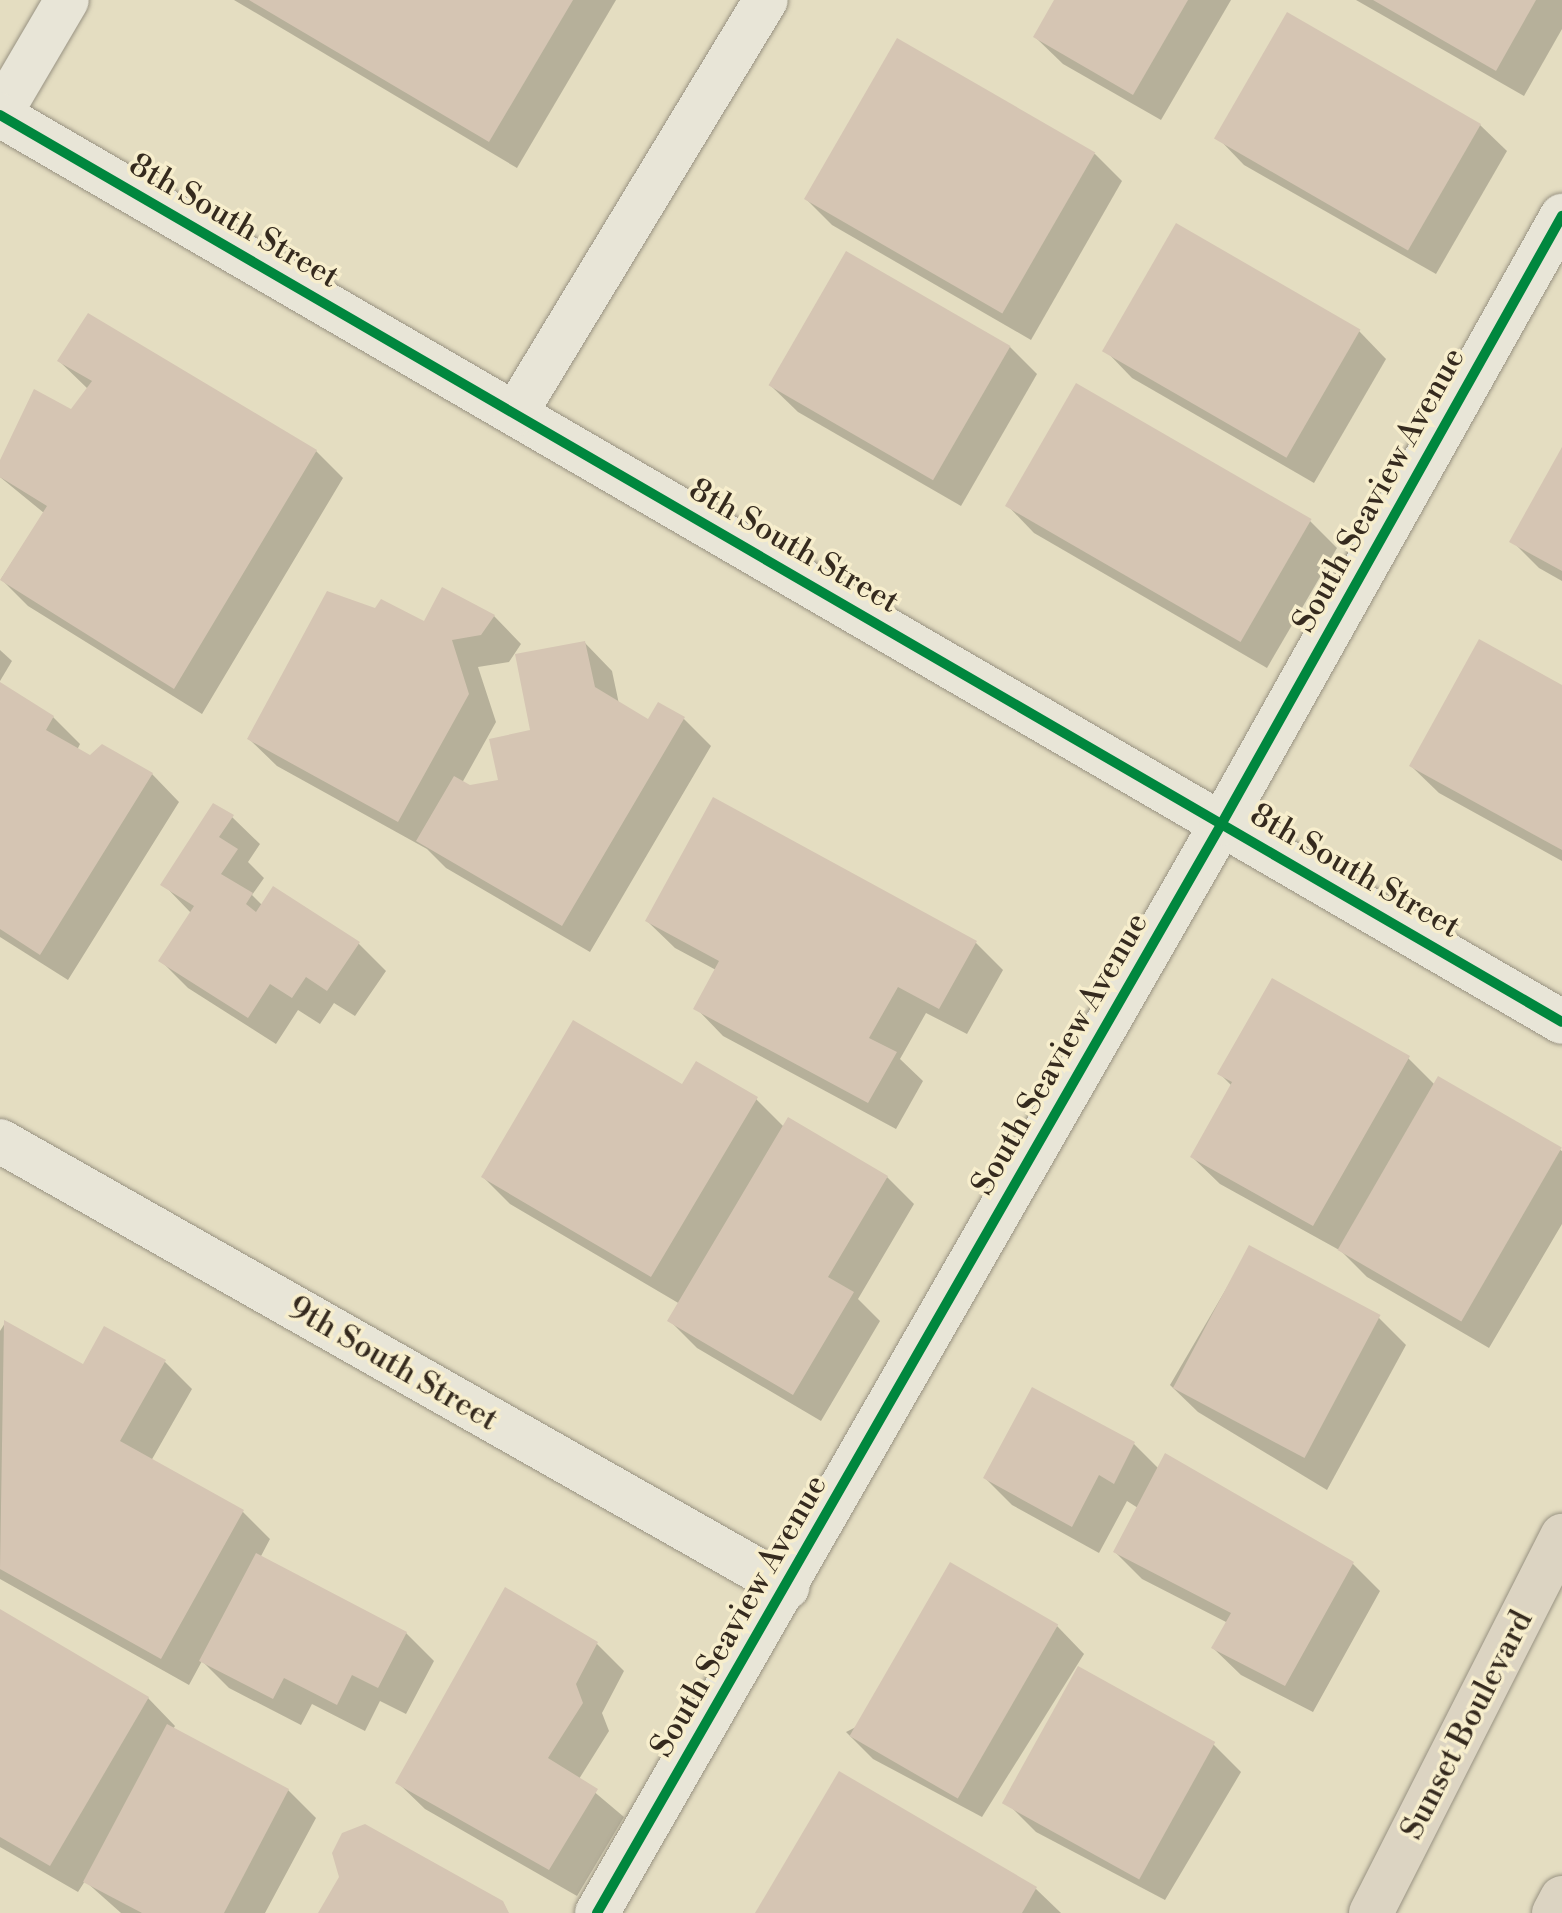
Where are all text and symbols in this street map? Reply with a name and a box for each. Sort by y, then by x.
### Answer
street label: 8th South Street [122,145,346,297]
street label: South Seaview Avenue [1285,341,1473,639]
street label: 8th South Street [682,470,906,622]
street label: 8th South Street [1243,795,1467,947]
street label: South Seaview Avenue [964,906,1156,1202]
street label: 9th South Street [281,1288,505,1440]
street label: South Seaview Avenue [643,1468,835,1764]
street label: Sunset Boulevard [1393,1604,1541,1846]

